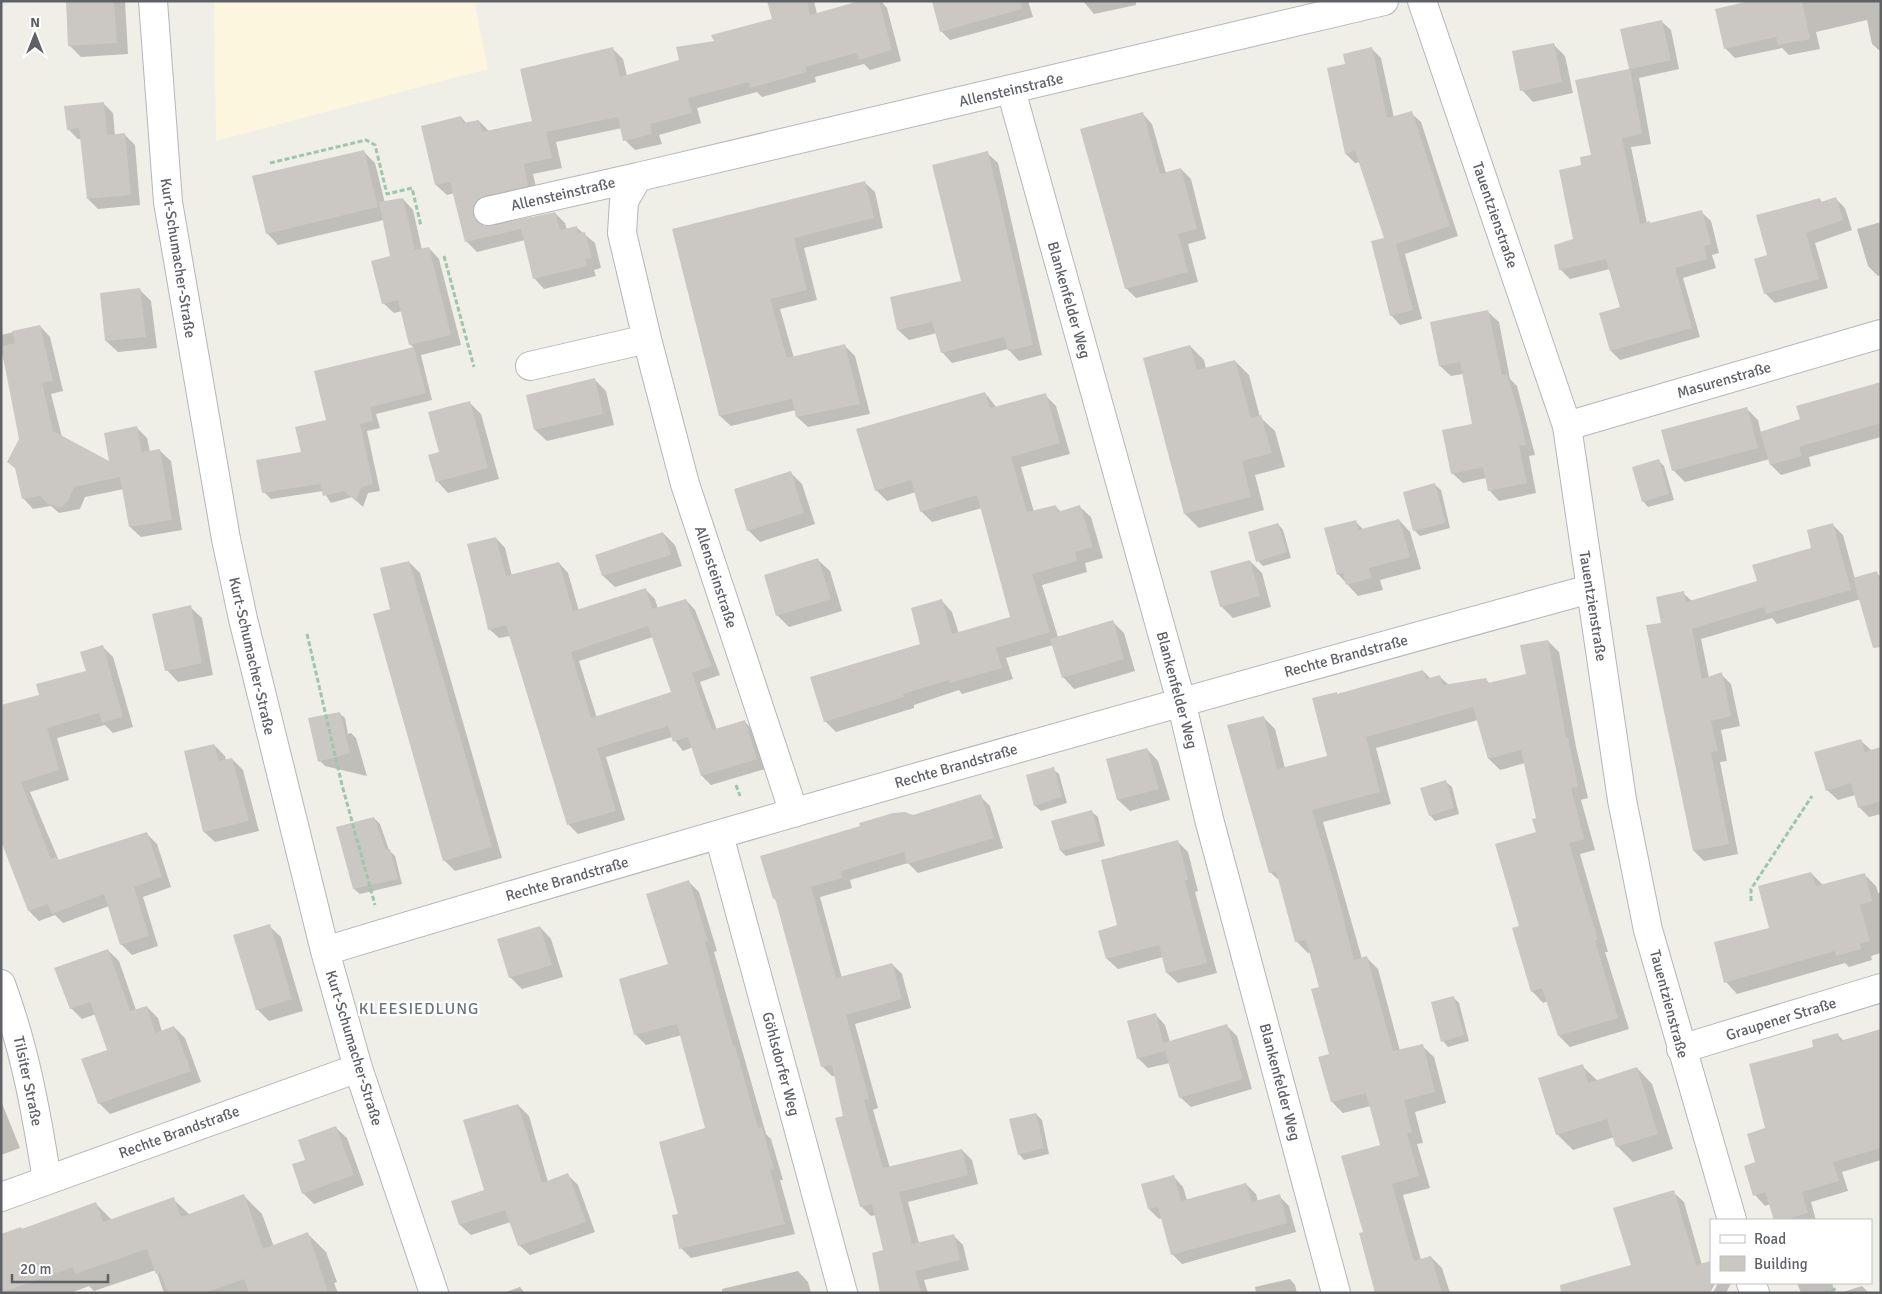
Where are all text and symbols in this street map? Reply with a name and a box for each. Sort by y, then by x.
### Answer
north arrow [10,10,60,60]
text: N [30,14,40,31]
street label: Allensteinstraße [957,69,1065,111]
street label: Tauentzienstraße [1468,159,1522,271]
street label: Allensteinstraße [509,173,617,215]
street label: Kurt-Schumacher-Straße [156,177,200,339]
street label: Blankenfelder Weg [1044,239,1094,361]
street label: Masurenstraße [1675,358,1773,402]
street label: Allensteinstraße [691,524,741,630]
street label: Tauentzienstraße [1575,550,1611,662]
street label: Kurt-Schumacher-Straße [225,575,279,737]
street label: Blankenfelder Weg [1153,629,1201,751]
street label: Rechte Brandstraße [1282,631,1410,681]
street label: Rechte Brandstraße [892,740,1020,792]
street label: Rechte Brandstraße [503,853,631,905]
street label: Tauentzienstraße [1646,948,1692,1060]
street label: Kurt-Schumacher-Straße [322,968,386,1128]
street label: Graupener Straße [1724,994,1838,1044]
district label: KLEESIEDLUNG [359,999,479,1019]
street label: Göhlsdorfer Weg [758,1010,804,1118]
street label: Blankenfelder Weg [1256,1021,1304,1143]
street label: Tilsiter Straße [10,1034,46,1128]
street label: Rechte Brandstraße [116,1102,242,1162]
legend [1710,1219,1872,1284]
text: Road [1754,1230,1786,1248]
scale bar [12,1252,109,1284]
text: Building [1754,1255,1808,1273]
text: 20 m [20,1260,51,1278]

